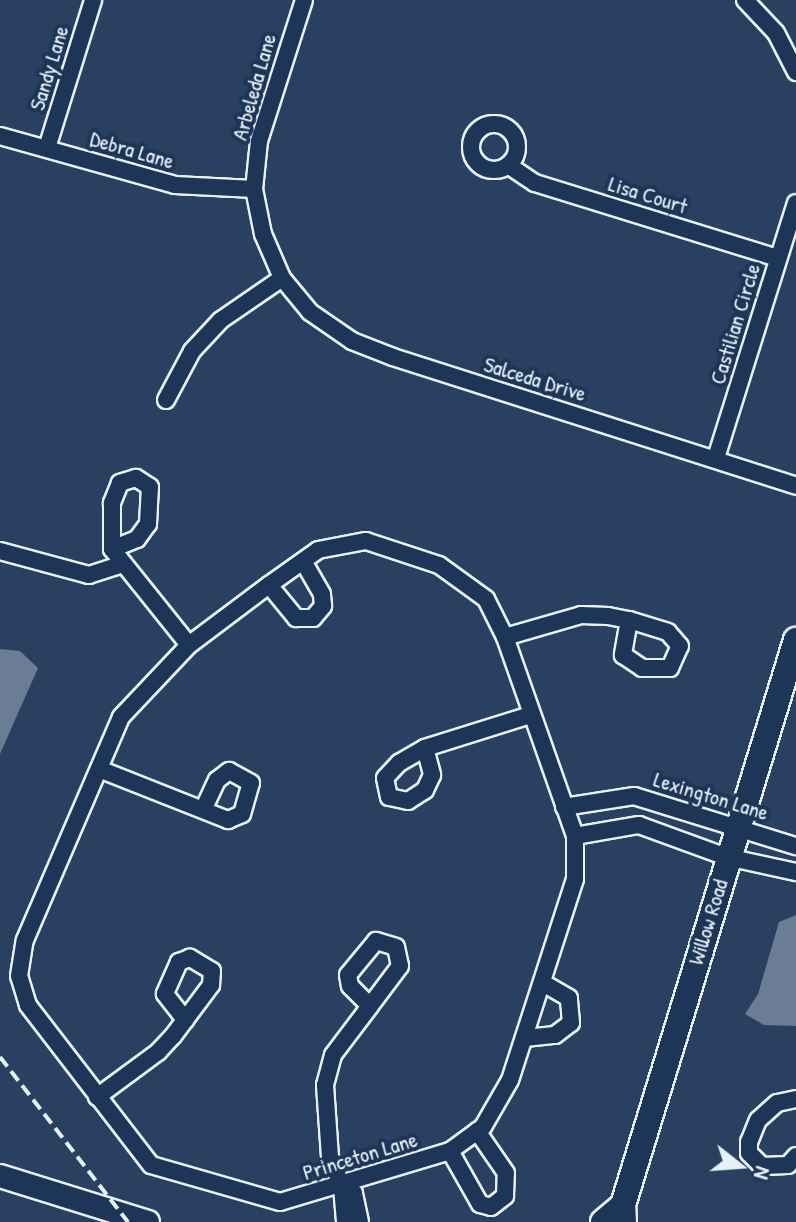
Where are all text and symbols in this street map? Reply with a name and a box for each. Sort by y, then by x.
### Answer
street label: Sandy Lane [24,22,74,114]
street label: Arbeleda Lane [226,31,282,143]
street label: Debra Lane [87,125,177,175]
street label: Lisa Court [605,171,691,219]
street label: Castilian Circle [704,261,766,387]
street label: Salceda Drive [481,351,589,407]
street label: Lexington Lane [651,766,771,826]
street label: Willow Road [682,876,734,968]
street label: Princeton Lane [300,1126,420,1186]
north arrow [700,1126,780,1206]
text: N [747,1163,779,1183]

